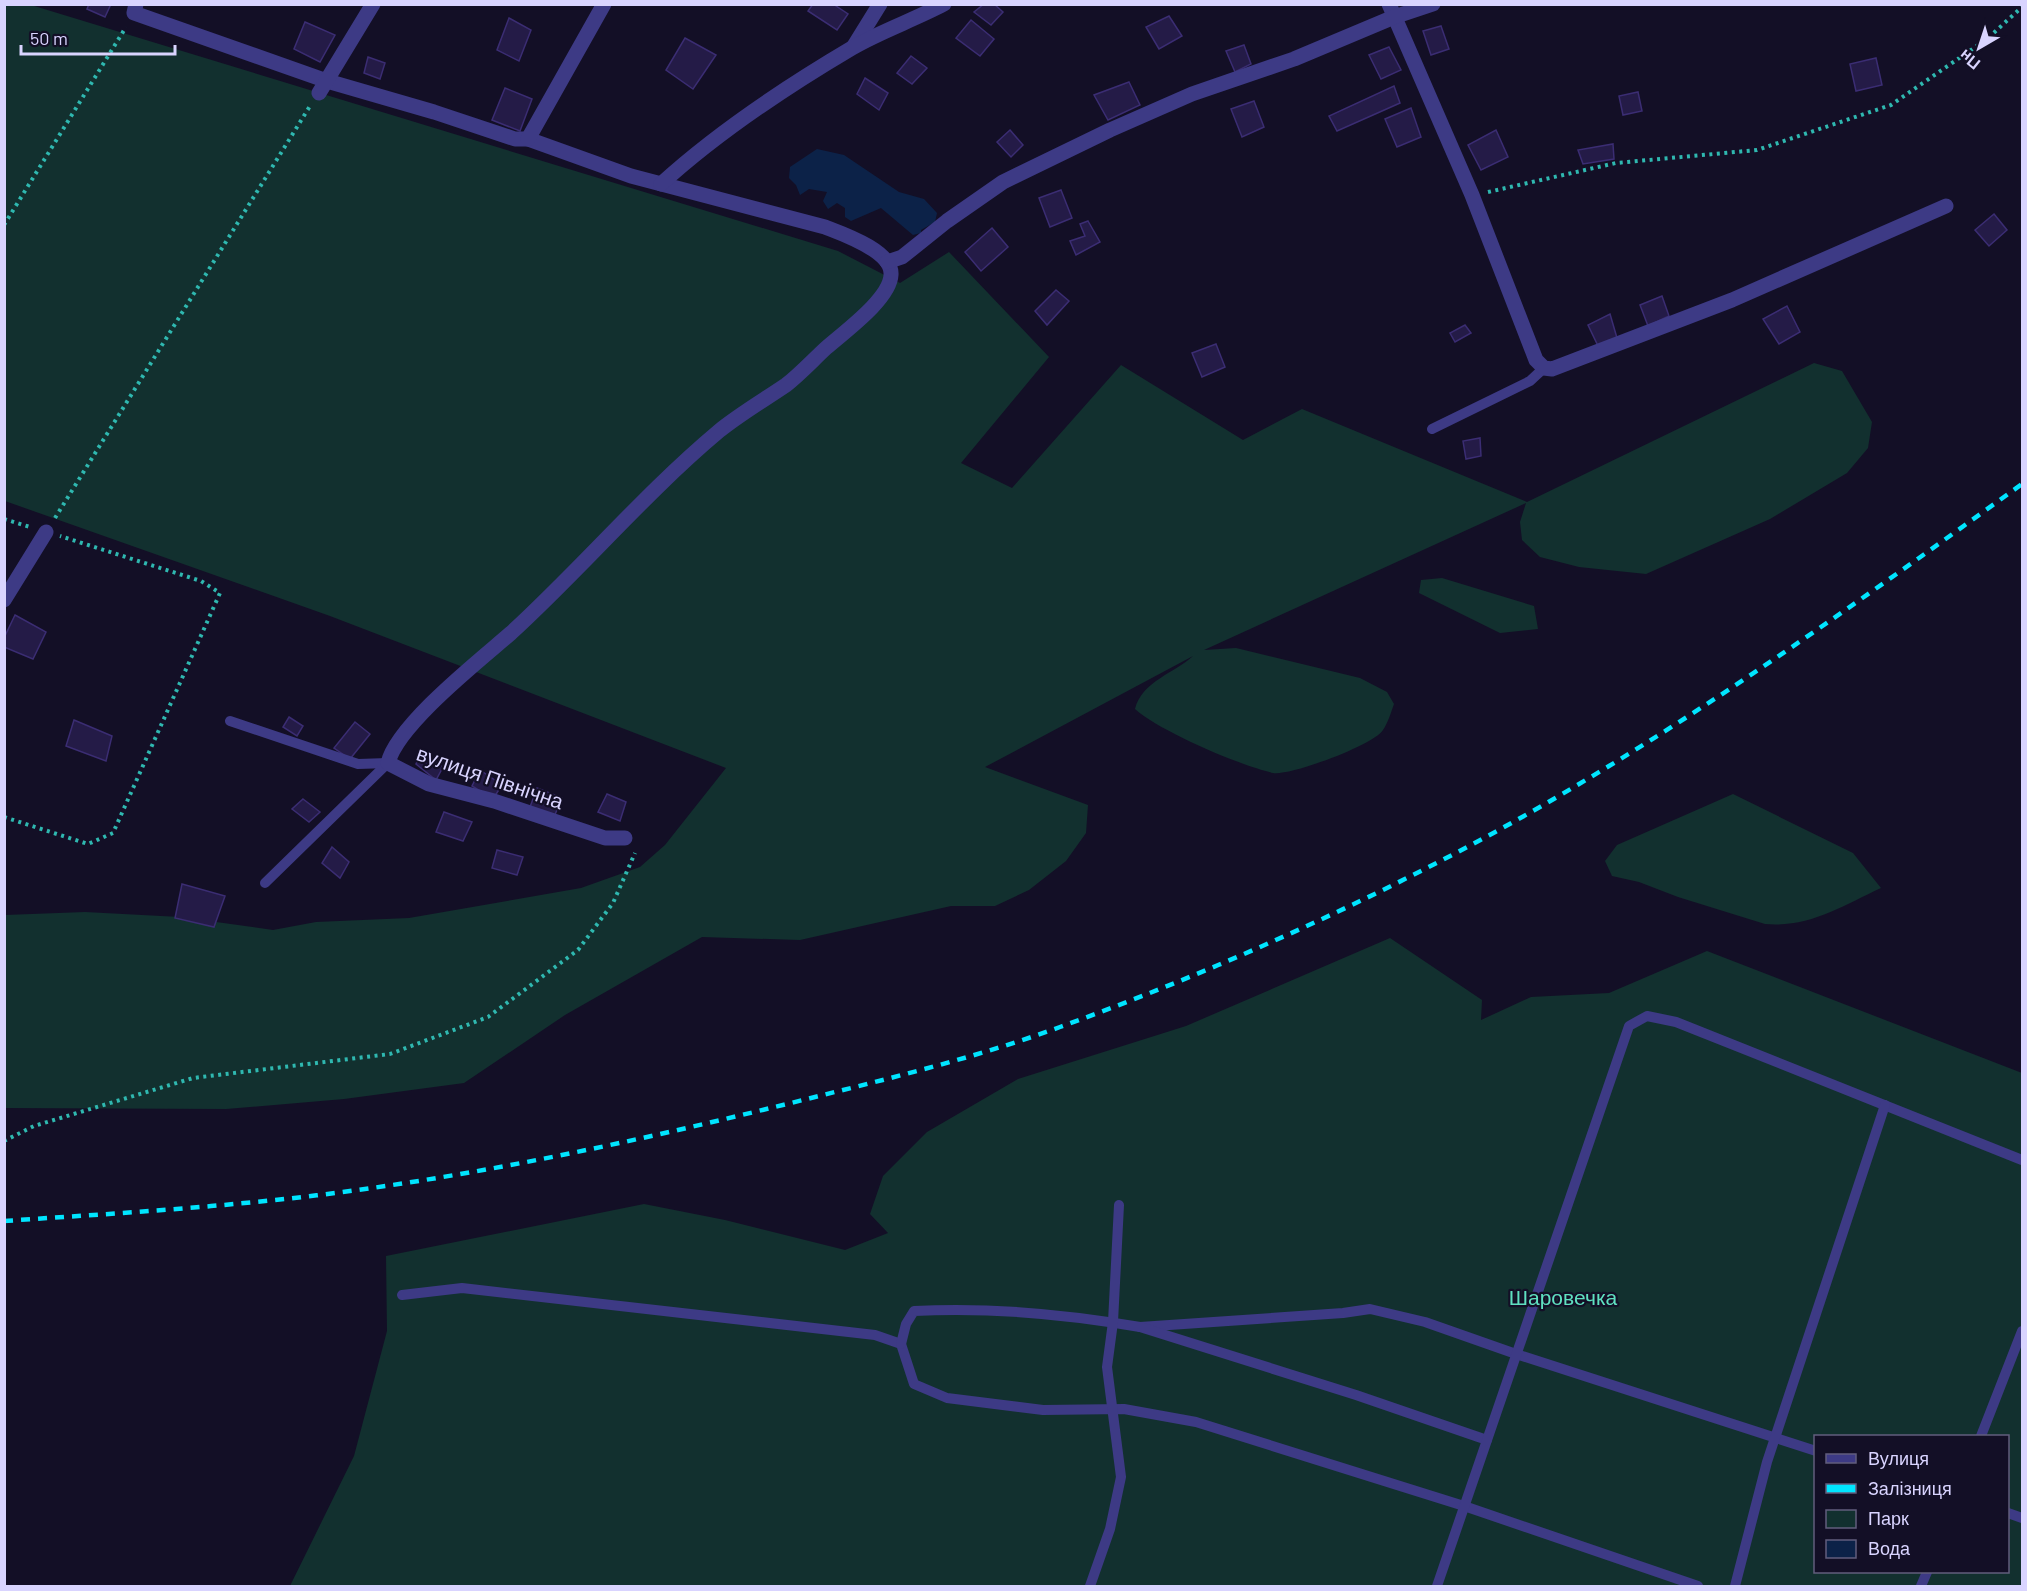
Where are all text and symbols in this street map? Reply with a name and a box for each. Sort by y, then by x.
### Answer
scale bar [21,18,176,56]
north arrow [1949,18,2009,78]
text: 50 m [30,27,68,49]
text: Пн [1955,46,1983,74]
street label: вулиця Північна [414,740,568,814]
park label: Шаровечка [1509,1284,1618,1309]
legend [1814,1435,2009,1573]
text: Вулиця [1868,1447,1929,1469]
text: Залізниця [1868,1477,1952,1499]
text: Парк [1868,1507,1909,1529]
text: Вода [1868,1537,1911,1559]

